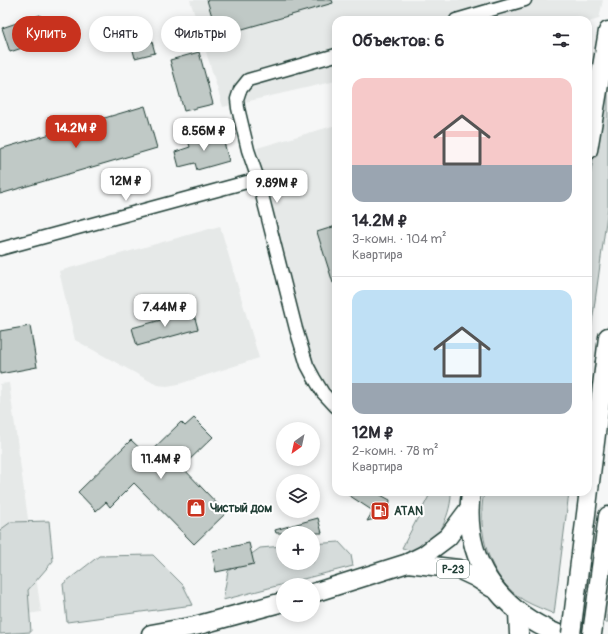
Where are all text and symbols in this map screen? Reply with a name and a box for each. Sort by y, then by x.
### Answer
chip: Купить [12,16,81,52]
chip: Снять [89,16,153,52]
chip: Фильтры [161,16,241,52]
icon: filters [550,29,572,51]
text: Объектов: 6 [352,30,444,51]
icon: home [426,104,498,176]
pin: 14.2M ₽ [39,115,113,149]
pin: 8.56M ₽ [167,118,241,152]
text: 14.2M ₽ [55,120,97,136]
text: 8.56M ₽ [182,123,226,139]
pin: 12M ₽ [98,168,154,202]
pin: 9.89M ₽ [240,170,314,204]
text: 12M ₽ [110,173,142,189]
text: 9.89M ₽ [256,175,298,191]
text: 14.2M ₽ [352,210,408,231]
text: 3-комн. · 104 m² [352,231,447,247]
text: Квартира [352,247,403,263]
pin: 7.44M ₽ [128,294,202,328]
text: 7.44M ₽ [143,299,187,315]
icon: home [426,316,498,388]
north arrow [276,422,320,466]
map controls [276,422,320,622]
text: 12M ₽ [352,422,394,443]
text: 2-комн. · 78 m² [352,443,438,459]
pin: 11.4M ₽ [124,446,198,480]
text: 11.4M ₽ [141,451,181,467]
text: Квартира [352,459,403,475]
button: layers [276,474,320,518]
shop icon: Чистый дом [185,497,207,519]
fuel station icon: ATAN [369,500,391,522]
place label: Чистый дом [210,501,272,516]
place label: ATAN [394,504,423,519]
button: + [276,526,320,570]
road number: Р-23 [437,560,469,578]
button: − [276,578,320,622]

